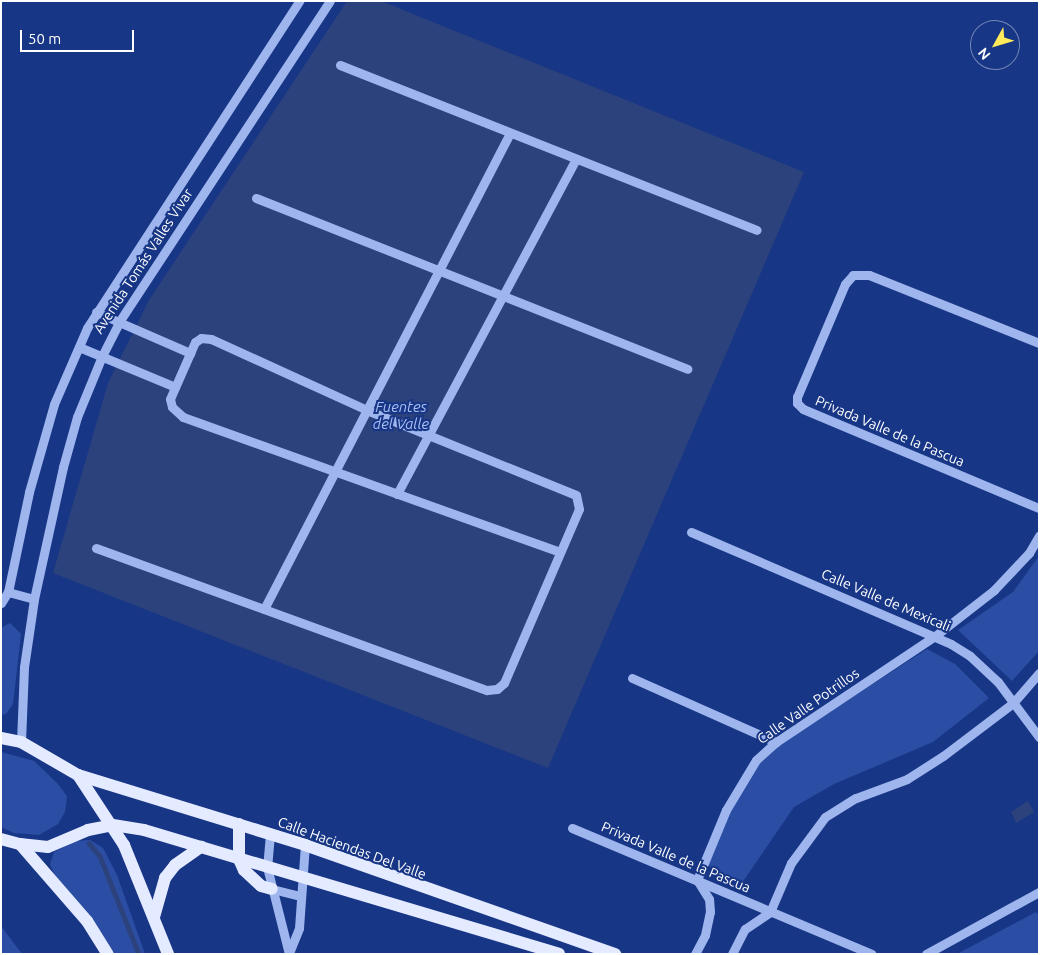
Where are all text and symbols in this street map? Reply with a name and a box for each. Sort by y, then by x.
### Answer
scale bar [22,20,136,52]
north arrow [970,20,1020,70]
text: 50 m [28,30,61,47]
text: N [975,45,994,63]
street label: Avenida Tomás Valles Vivar [90,185,196,337]
street label: Privada Valle de la Pascua [813,392,967,470]
water label: Fuentes del Valle [373,397,429,432]
street label: Calle Valle de Mexicali [819,565,953,635]
street label: Calle Valle Potrillos [754,665,862,747]
street label: Calle Haciendas Del Valle [275,813,429,883]
street label: Privada Valle de la Pascua [599,818,753,896]

